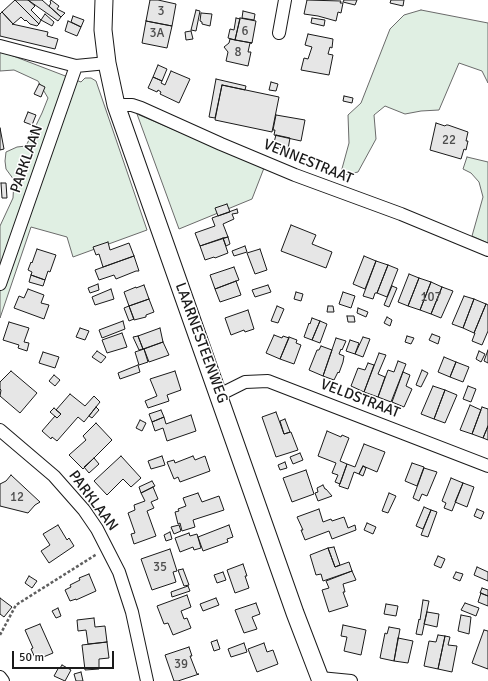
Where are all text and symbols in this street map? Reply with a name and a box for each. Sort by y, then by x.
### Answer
house number: 3 [157,4,165,20]
house number: 6 [241,24,249,40]
house number: 3A [150,26,164,42]
house number: 8 [234,45,242,61]
street label: PARKLAAN [7,123,47,195]
house number: 22 [442,133,456,149]
street label: VENNESTRAAT [261,136,355,188]
street label: LAARNESTEENWEG [171,280,231,406]
house number: 107 [420,290,442,306]
street label: VELDSTRAAT [318,376,402,422]
street label: PARKLAAN [64,467,122,535]
house number: 12 [10,490,24,506]
house number: 35 [153,560,167,576]
scale bar [14,643,116,669]
text: 50 m [19,650,44,665]
house number: 39 [174,657,188,673]

